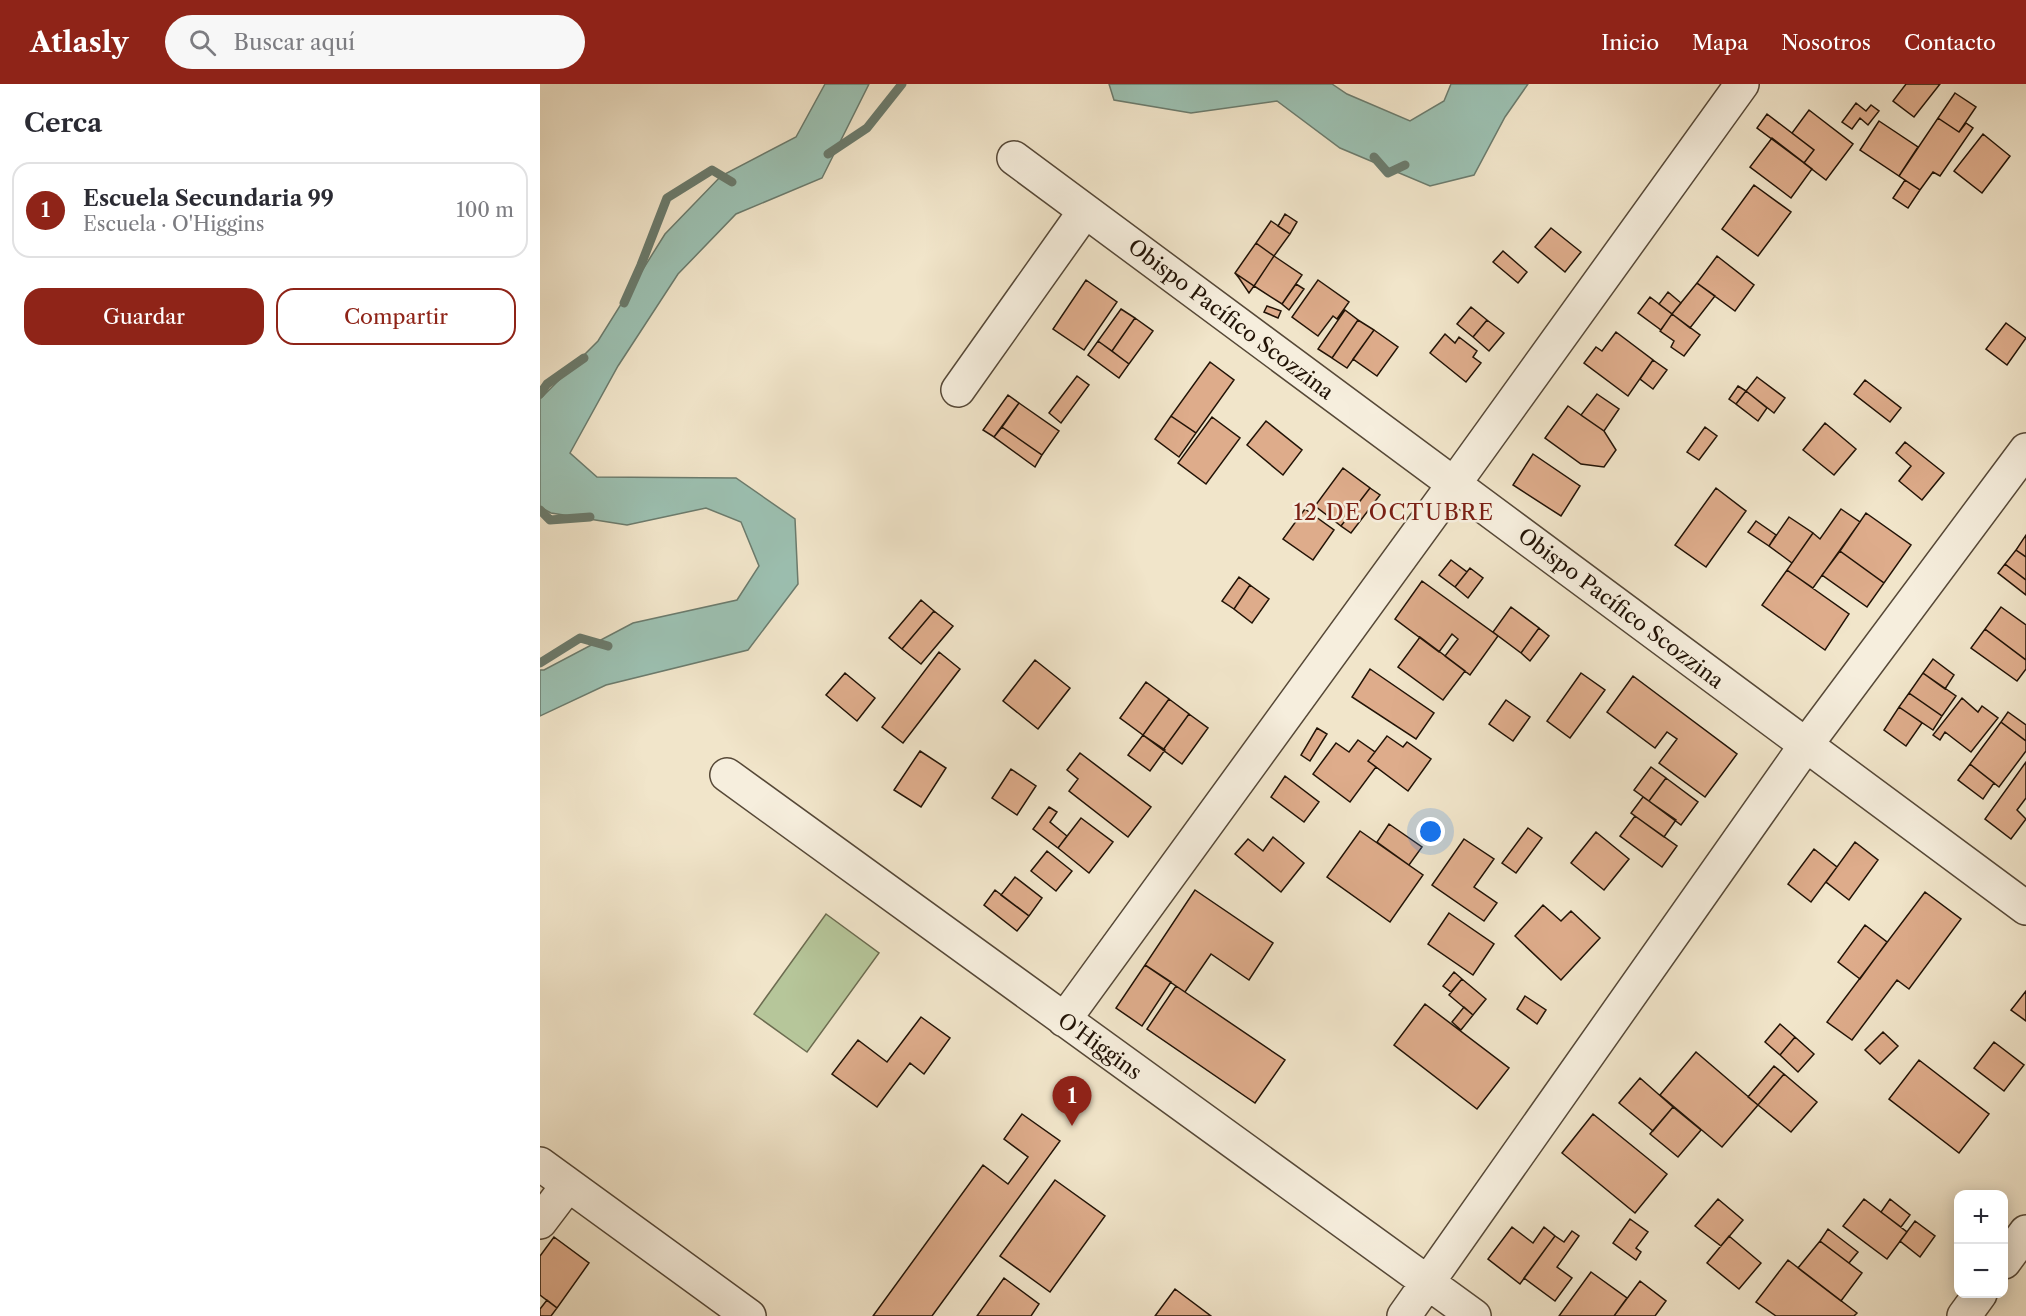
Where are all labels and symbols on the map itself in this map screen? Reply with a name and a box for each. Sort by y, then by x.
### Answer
street label: Obispo Pacífico Scozzina [1123,234,1339,405]
district label: 12 DE OCTUBRE [1293,499,1495,526]
street label: Obispo Pacífico Scozzina [1513,523,1729,694]
your location [1416,817,1445,846]
street label: O'Higgins [1053,1007,1147,1085]
pin: 1 [1052,1076,1092,1126]

